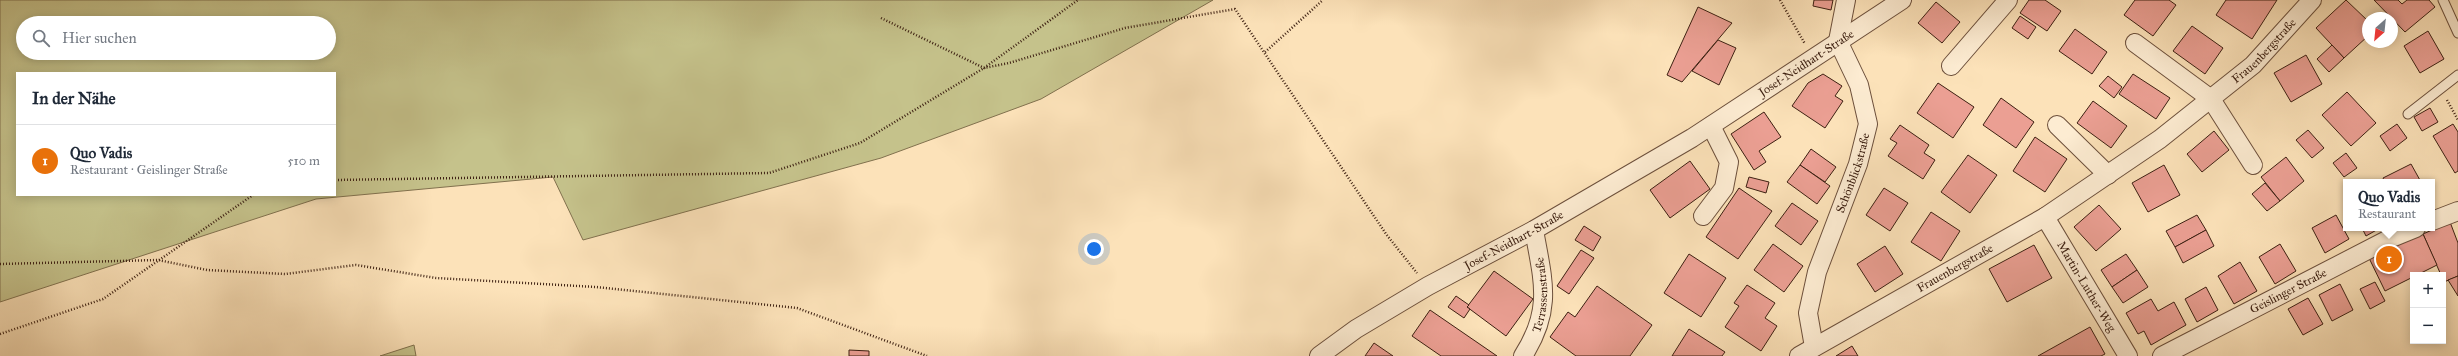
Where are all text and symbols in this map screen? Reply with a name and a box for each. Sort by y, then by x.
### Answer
north arrow [2362,12,2398,48]
search box [16,16,336,60]
street label: Frauenbergstraße [2229,16,2299,86]
icon: search [30,27,52,49]
street label: Josef-Neidhart-Straße [1754,27,1856,101]
text: Hier suchen [62,29,137,47]
text: In der Nähe [32,88,116,109]
street label: Schönblickstraße [1833,131,1872,215]
text: Quo Vadis [70,144,132,162]
text: 1 [42,153,48,169]
text: 510 m [288,153,320,169]
text: Restaurant · Geislinger Straße [70,162,228,178]
popup [2343,179,2435,231]
text: Quo Vadis [2358,188,2420,206]
text: Restaurant [2358,206,2416,222]
street label: Josef-Neidhart-Straße [1460,207,1566,274]
your location [1084,239,1104,259]
street label: Martin-Luther-Weg [2054,239,2119,335]
street label: Frauenbergstraße [1914,241,1995,295]
pin: 1 [2376,244,2402,274]
street label: Terrassenstraße [1529,256,1550,335]
street label: Geislinger Straße [2248,265,2329,316]
map controls [2410,272,2446,344]
button: + [2410,272,2446,308]
button: − [2410,308,2446,344]

